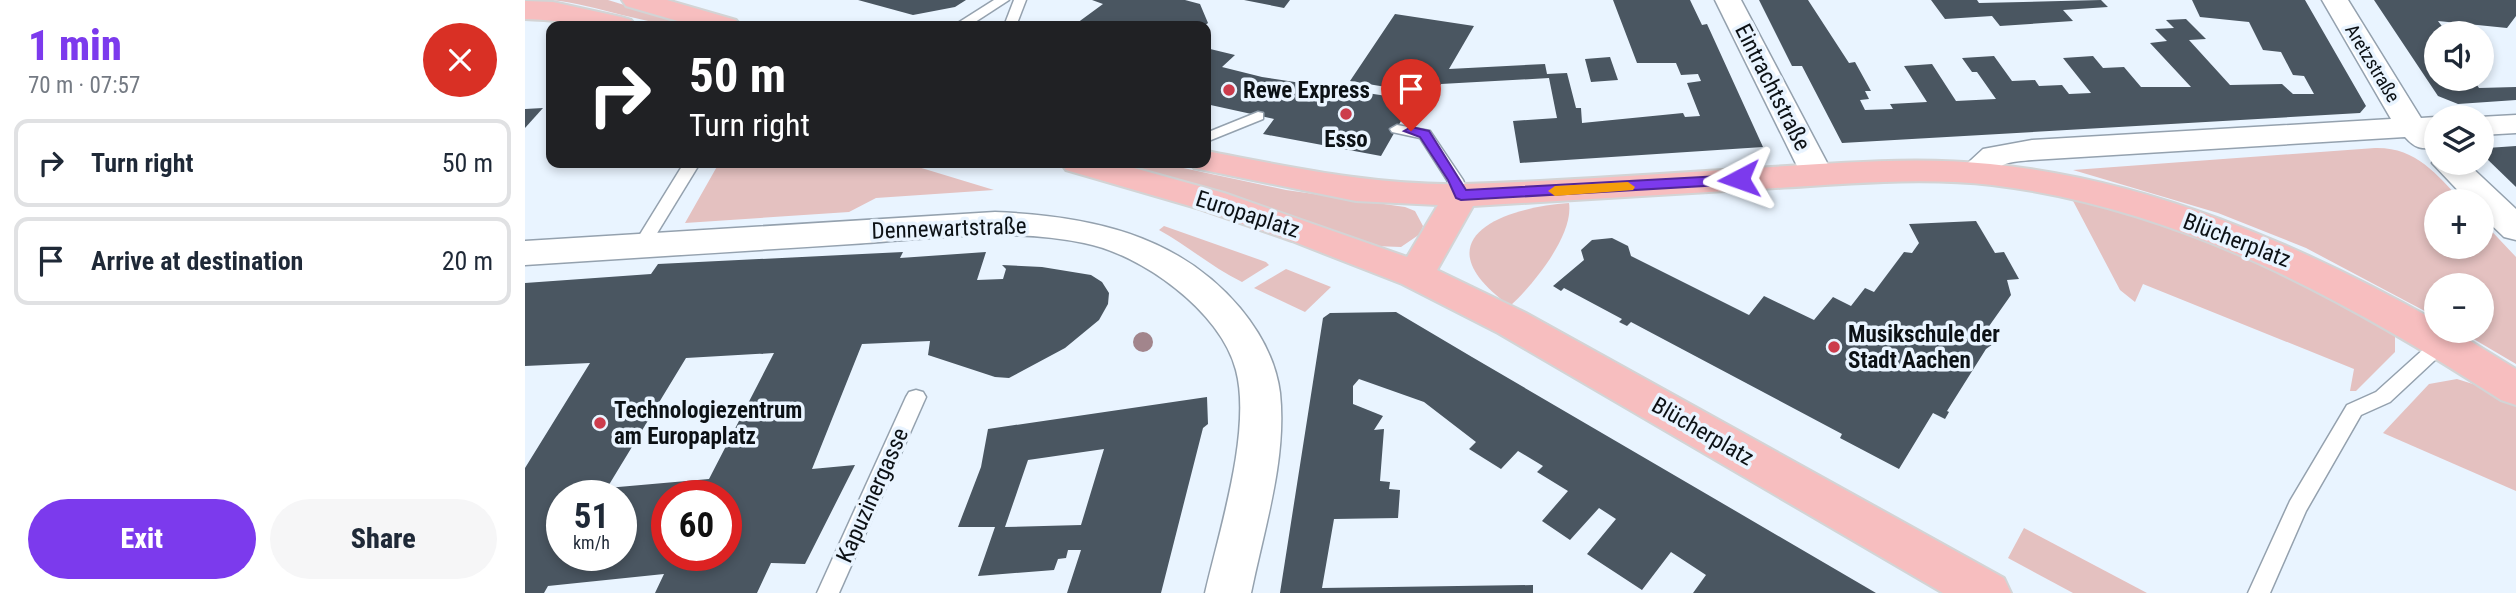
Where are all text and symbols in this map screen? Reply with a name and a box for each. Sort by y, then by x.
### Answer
street label: Eintrachtstraße [1729,19,1816,155]
street label: Aretzstraße [2340,20,2405,107]
text: 1 min [28,21,122,70]
map controls [2424,21,2494,343]
button: sound [2424,21,2494,91]
button: close [423,23,497,97]
text: 50 m [689,47,786,104]
icon: right [574,49,665,140]
pin [1381,59,1441,131]
icon: arrive [1392,70,1430,108]
text: 70 m · 07:57 [28,72,140,99]
place label: Rewe Express [1243,77,1370,104]
marker: Rewe Express [1221,82,1237,98]
button: layers [2424,105,2494,175]
text: Turn right [689,106,810,144]
marker: Esso [1338,106,1354,122]
place label: Esso [1324,126,1368,153]
position arrow [1702,142,1776,216]
icon: right [32,144,70,182]
text: Turn right [91,148,193,178]
text: 50 m [442,148,493,178]
street label: Europaplatz [1193,185,1303,244]
button: + [2424,189,2494,259]
street label: Blücherplatz [2179,208,2294,273]
street label: Dennewartstraße [871,212,1027,245]
icon: arrive [32,242,70,280]
text: Arrive at destination [91,246,303,276]
text: 20 m [442,246,493,276]
button: − [2424,273,2494,343]
place label: Musikschule der Stadt Aachen [1848,321,2000,374]
marker: Musikschule der Stadt Aachen [1826,339,1842,355]
street label: Blücherplatz [1647,391,1758,471]
place label: Technologiezentrum am Europaplatz [614,397,802,450]
marker: Technologiezentrum am Europaplatz [592,415,608,431]
street label: Kapuzinergasse [831,424,914,567]
speed limit sign: 60 [651,480,742,571]
text: 51 [574,496,609,537]
button: Exit [28,499,256,579]
button: Share [270,499,497,579]
text: km/h [573,532,610,553]

